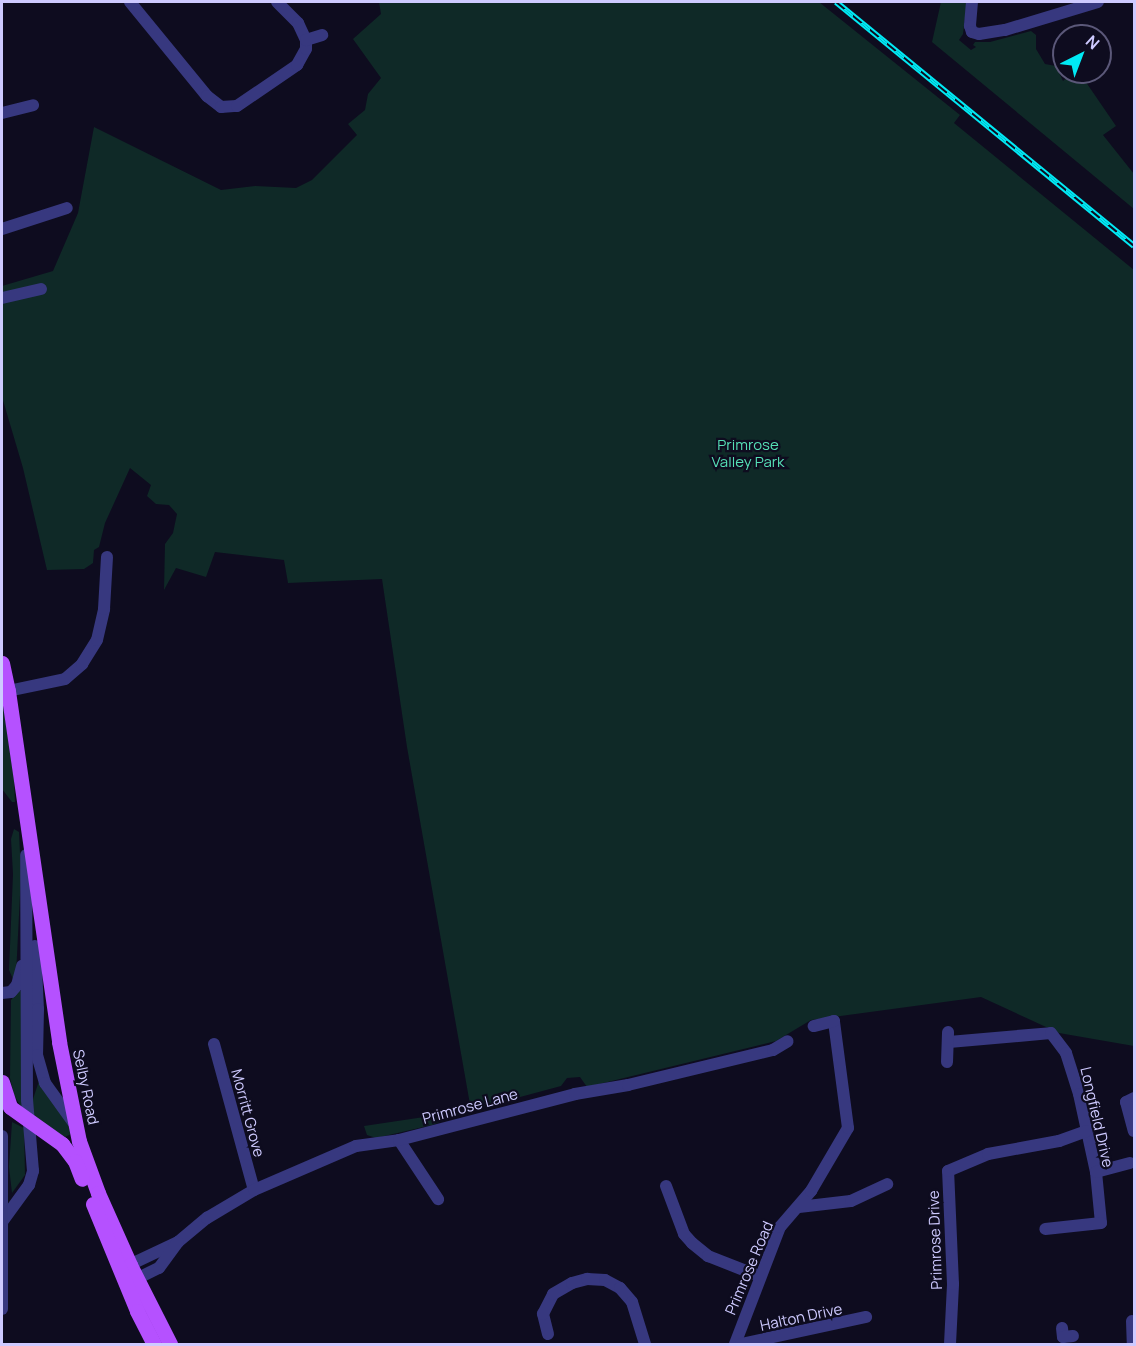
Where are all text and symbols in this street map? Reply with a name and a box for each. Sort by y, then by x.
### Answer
north arrow [1052,24,1112,84]
text: N [1081,30,1104,54]
park label: Primrose Valley Park [711,435,785,470]
street label: Selby Road [69,1048,103,1126]
street label: Longfield Drive [1077,1065,1117,1169]
street label: Morritt Grove [228,1067,268,1159]
street label: Primrose Lane [420,1085,520,1127]
street label: Primrose Drive [924,1190,946,1290]
street label: Primrose Road [721,1218,777,1318]
street label: Halton Drive [758,1299,844,1335]

